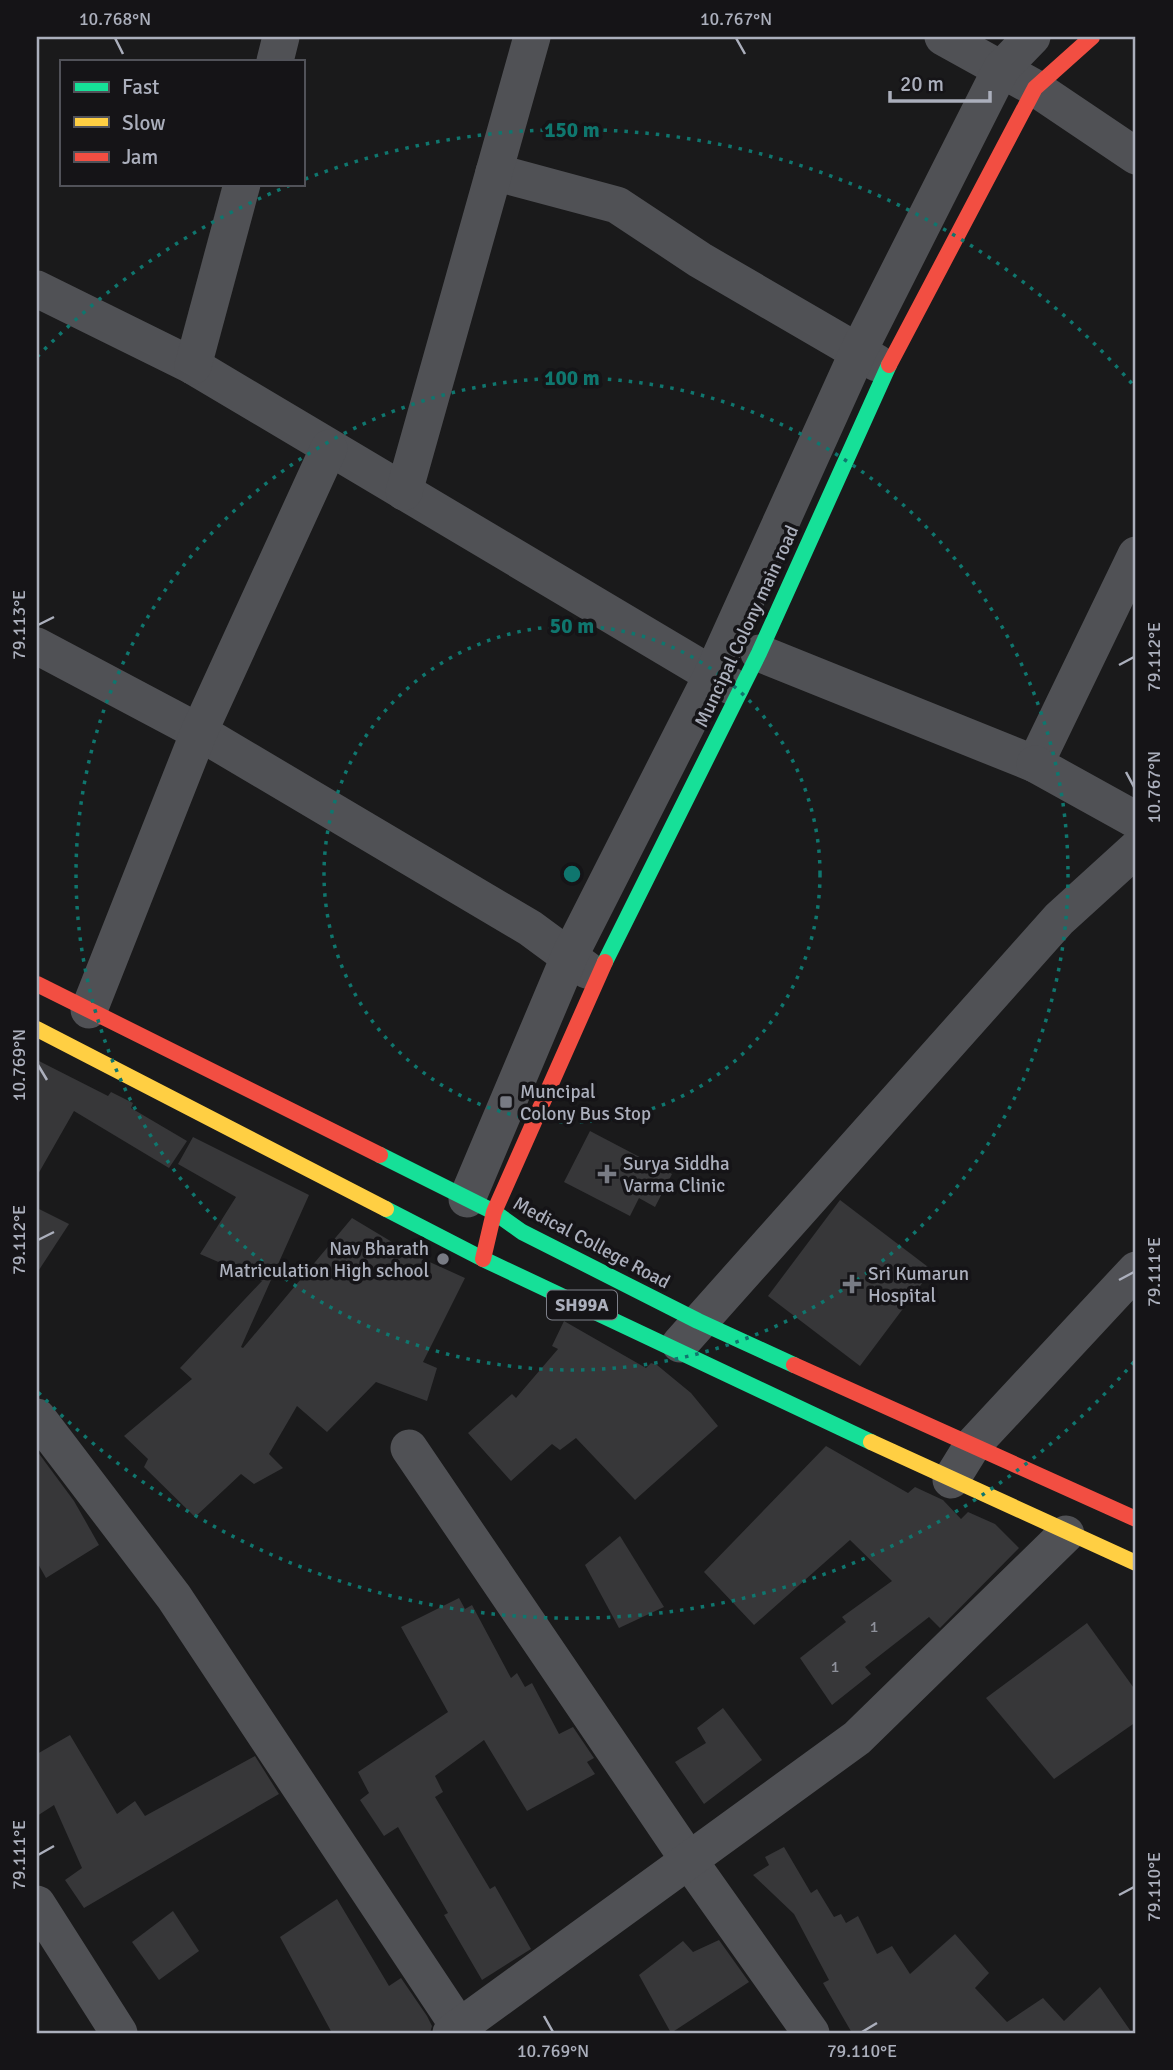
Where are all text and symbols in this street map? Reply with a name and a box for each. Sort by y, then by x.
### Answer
text: 10.768°N [79,8,151,30]
text: 10.767°N [700,8,772,30]
legend [60,60,304,186]
scale bar [890,60,989,104]
text: 20 m [900,71,944,97]
text: Fast [122,74,159,100]
text: Slow [122,110,166,136]
text: 150 m [544,117,600,143]
text: Jam [122,144,158,170]
text: 100 m [544,365,600,391]
street label: Muncipal Colony main road [690,522,804,731]
text: 79.113°E [8,590,30,660]
text: 50 m [550,613,594,639]
text: 79.112°E [1143,622,1165,692]
text: 10.767°N [1143,751,1165,823]
centre of rings [560,862,584,886]
text: 10.769°N [8,1029,30,1101]
place label: Muncipal Colony Bus Stop [520,1080,651,1126]
marker: Muncipal Colony Bus Stop [498,1094,514,1110]
place label: Surya Siddha Varma Clinic [623,1152,730,1198]
marker: Surya Siddha Varma Clinic [597,1164,617,1184]
street label: Medical College Road [509,1191,674,1294]
text: 79.112°E [8,1205,30,1275]
place label: Nav Bharath Matriculation High school [219,1237,429,1283]
text: 79.111°E [1143,1237,1165,1307]
marker: Nav Bharath Matriculation High school [435,1251,451,1267]
place label: Sri Kumarun Hospital [868,1262,969,1308]
marker: Sri Kumarun Hospital [842,1274,862,1294]
road number: SH99A [547,1290,617,1320]
house number: 1 [870,1617,878,1637]
house number: 1 [831,1657,839,1677]
text: 79.111°E [8,1820,30,1890]
text: 79.110°E [1143,1852,1165,1922]
text: 10.769°N [517,2040,589,2062]
text: 79.110°E [827,2040,897,2062]

